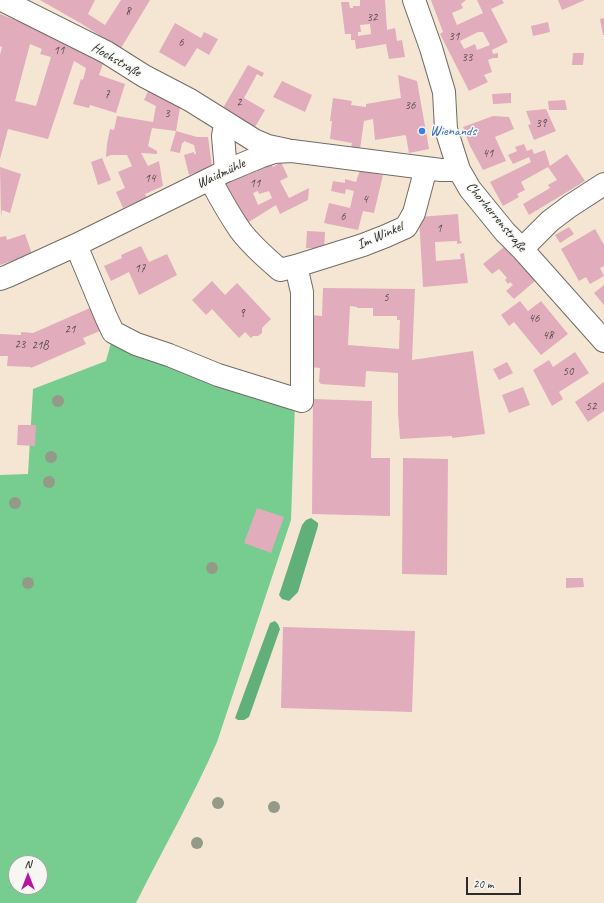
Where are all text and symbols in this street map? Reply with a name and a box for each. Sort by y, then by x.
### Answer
house number: 8 [125,5,131,19]
house number: 32 [367,11,377,25]
house number: 31 [449,30,459,44]
house number: 6 [178,36,184,50]
street label: Hochstraße [88,39,144,81]
house number: 11 [54,44,64,58]
house number: 33 [462,51,472,65]
house number: 7 [104,88,110,102]
house number: 2 [236,96,242,110]
house number: 36 [405,99,415,113]
house number: 3 [164,107,170,121]
house number: 39 [536,117,546,131]
place label: Wienands [430,123,476,139]
marker: Wienands [417,126,427,136]
house number: 41 [483,147,493,161]
street label: Waidmühle [194,156,248,192]
house number: 14 [145,172,155,186]
house number: 11 [250,177,260,191]
street label: Chorherrenstraße [462,179,530,255]
house number: 4 [362,193,368,207]
house number: 6 [340,210,346,224]
street label: Im Winkel [355,219,405,253]
house number: 1 [436,222,442,236]
house number: 17 [135,262,145,276]
house number: 5 [383,291,389,305]
house number: 9 [239,307,245,321]
house number: 46 [529,312,539,326]
house number: 21 [65,323,75,337]
house number: 48 [543,329,553,343]
house number: 23 [15,338,25,352]
house number: 21B [31,339,49,353]
house number: 50 [563,365,573,379]
house number: 52 [586,400,596,414]
north arrow [8,855,48,895]
text: N [25,857,31,871]
scale bar [468,869,523,895]
text: 20 m [473,876,493,892]

